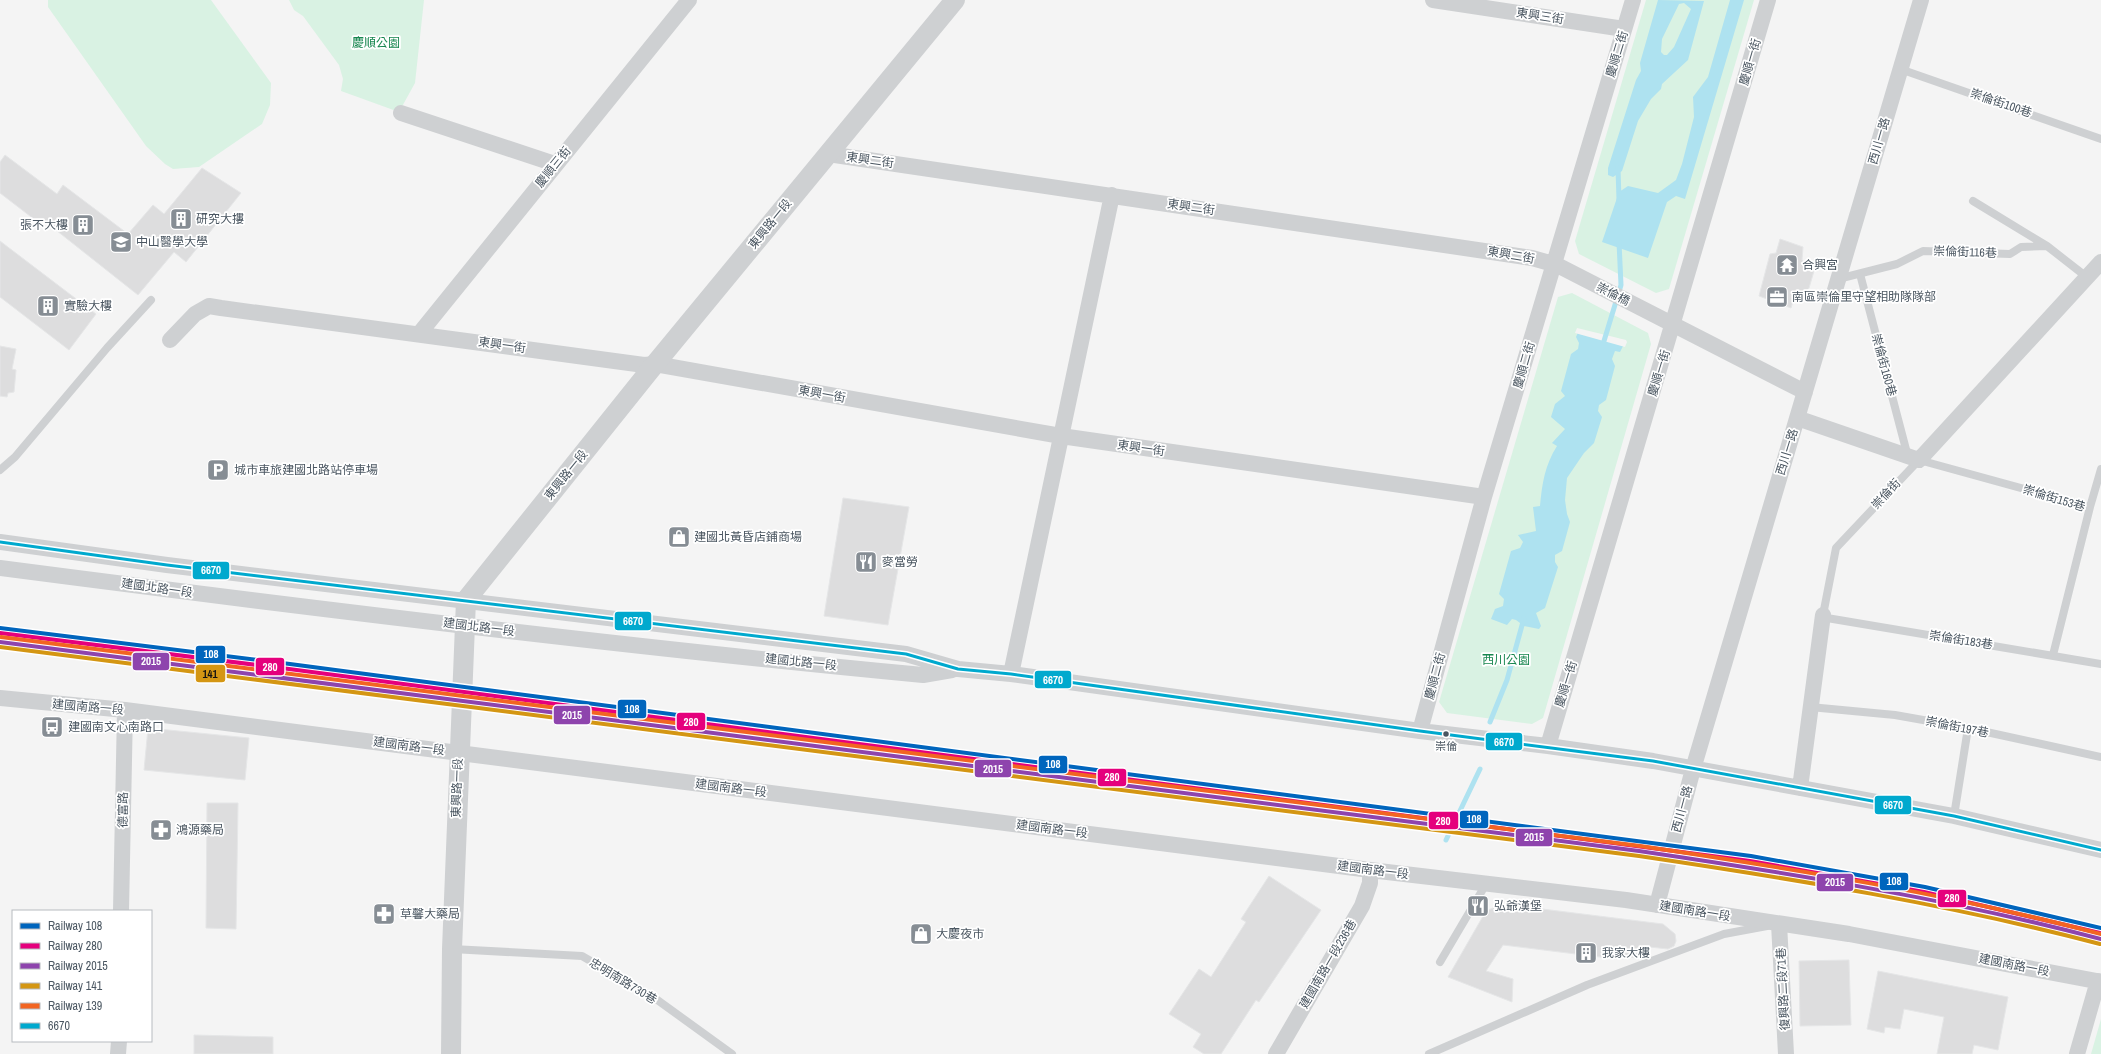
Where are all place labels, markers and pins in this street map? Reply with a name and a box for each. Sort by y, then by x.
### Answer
building icon: 研究大摟 [168,206,194,232]
place label: 研究大摟 [196,211,244,227]
building icon: 張不大樓 [70,212,96,238]
place label: 張不大樓 [20,217,68,233]
school or university icon: 中山醫學大學 [108,229,134,255]
place label: 中山醫學大學 [136,234,208,250]
temple icon: 合興宮 [1774,252,1800,278]
place label: 合興宮 [1802,257,1838,273]
office icon: 南區崇倫里守望相助隊隊部 [1764,284,1790,310]
place label: 南區崇倫里守望相助隊隊部 [1792,289,1936,305]
building icon: 實驗大樓 [35,293,61,319]
place label: 實驗大樓 [64,298,112,314]
parking icon: 城市車旅建國北路站停車場 [205,457,231,483]
place label: 城市車旅建國北路站停車場 [234,462,378,478]
shop icon: 建國北黃昏店鋪商場 [666,524,692,550]
place label: 建國北黃昏店鋪商場 [694,529,802,545]
restaurant icon: 麥當勞 [853,549,879,575]
place label: 麥當勞 [882,554,918,570]
bus stop icon: 建國南文心南路口 [39,714,65,740]
place label: 建國南文心南路口 [68,719,164,735]
marker: 崇倫 [1441,729,1451,739]
place label: 崇倫 [1435,739,1457,753]
pharmacy icon: 鴻源藥局 [148,817,174,843]
place label: 鴻源藥局 [176,822,224,838]
restaurant icon: 弘爺漢堡 [1465,893,1491,919]
place label: 弘爺漢堡 [1494,898,1542,914]
pharmacy icon: 草馨大藥局 [371,901,397,927]
place label: 草馨大藥局 [400,906,460,922]
shop icon: 大慶夜市 [908,921,934,947]
place label: 大慶夜市 [936,926,984,942]
building icon: 我家大樓 [1573,940,1599,966]
place label: 我家大樓 [1602,945,1650,961]

